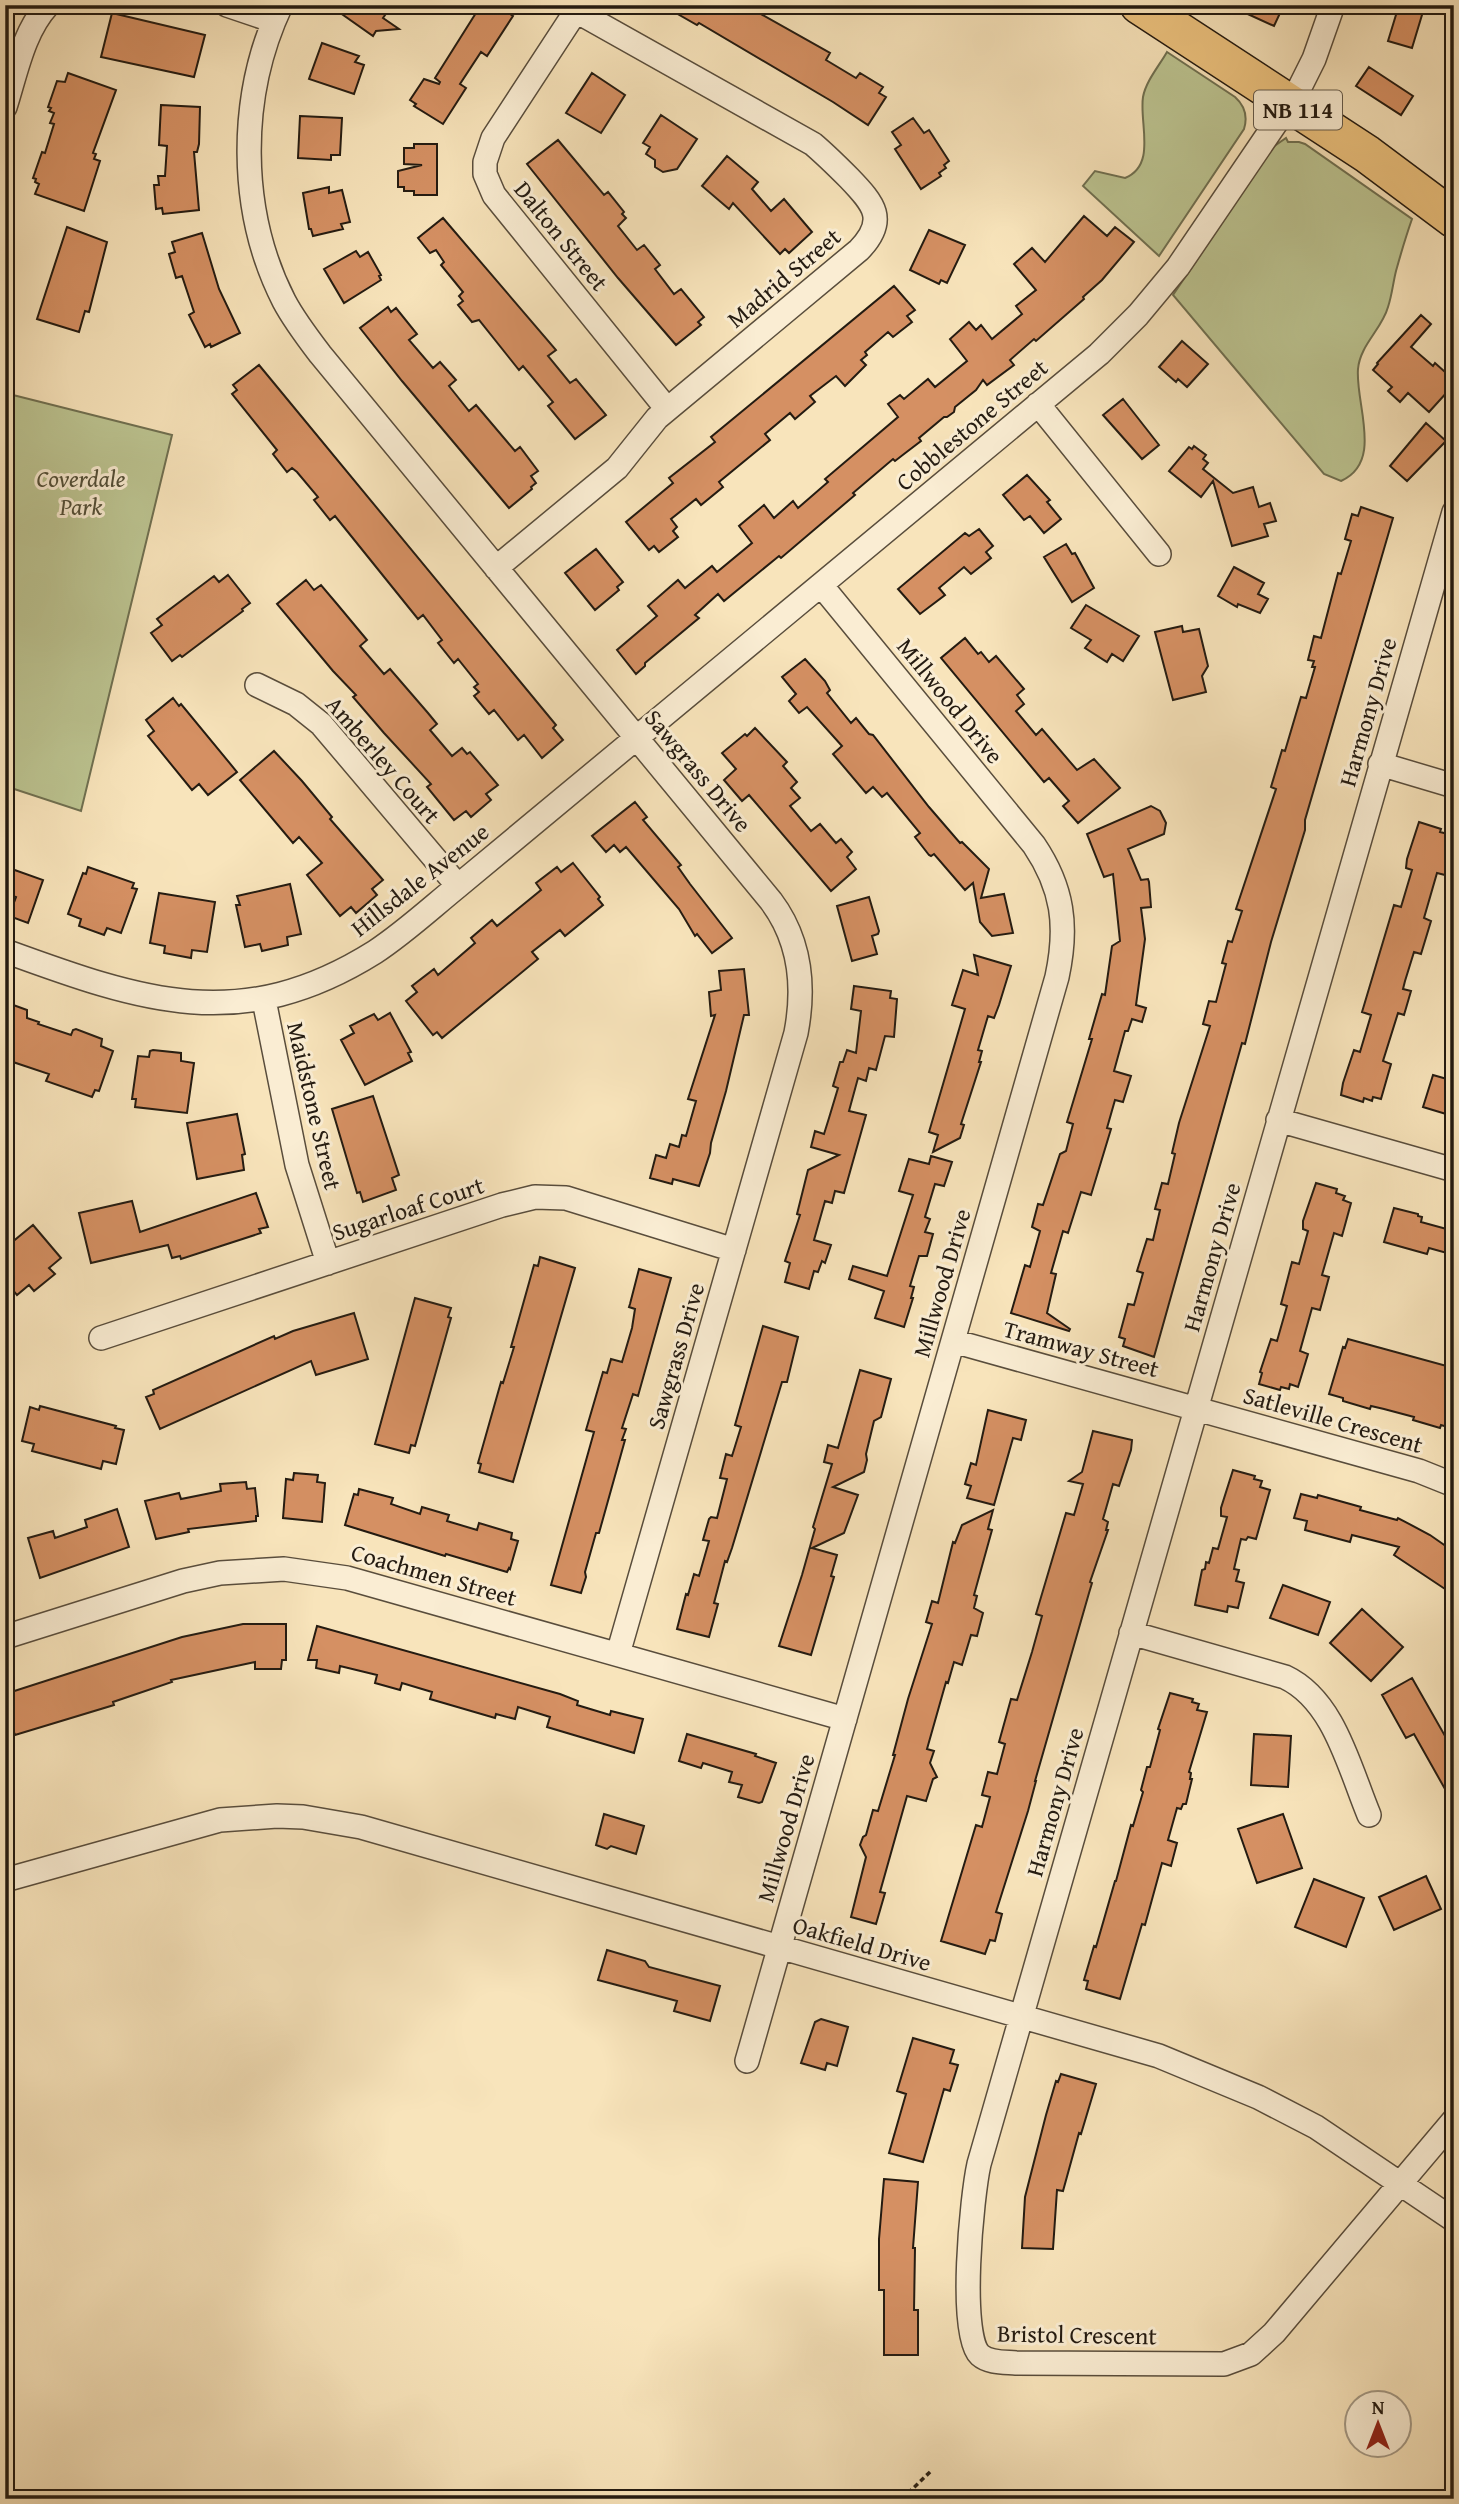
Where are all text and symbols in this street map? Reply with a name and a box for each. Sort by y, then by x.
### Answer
road number: NB 114 [1254,90,1342,130]
street label: Dalton Street [506,173,617,299]
street label: Madrid Street [719,219,849,336]
street label: Cobblestone Street [888,350,1056,499]
park label: Coverdale Park [37,461,126,524]
street label: Millwood Drive [889,630,1012,771]
street label: Harmony Drive [1330,633,1406,791]
street label: Amberley Court [318,688,449,832]
street label: Sawgrass Drive [636,702,760,840]
street label: Hillsdale Avenue [343,814,496,945]
street label: Maidstone Street [278,1018,351,1194]
street label: Sugarloaf Court [327,1167,489,1250]
street label: Harmony Drive [1174,1178,1250,1336]
street label: Millwood Drive [904,1205,979,1361]
street label: Sawgrass Drive [638,1279,713,1433]
street label: Tramway Street [999,1311,1163,1386]
street label: Satleville Crescent [1239,1377,1428,1462]
street label: Coachmen Street [347,1534,522,1615]
street label: Harmony Drive [1017,1723,1093,1881]
street label: Millwood Drive [748,1750,823,1906]
street label: Oakfield Drive [789,1907,935,1980]
street label: Bristol Crescent [997,2316,1158,2353]
north arrow [1344,2388,1414,2458]
text: N [1372,2393,1385,2421]

